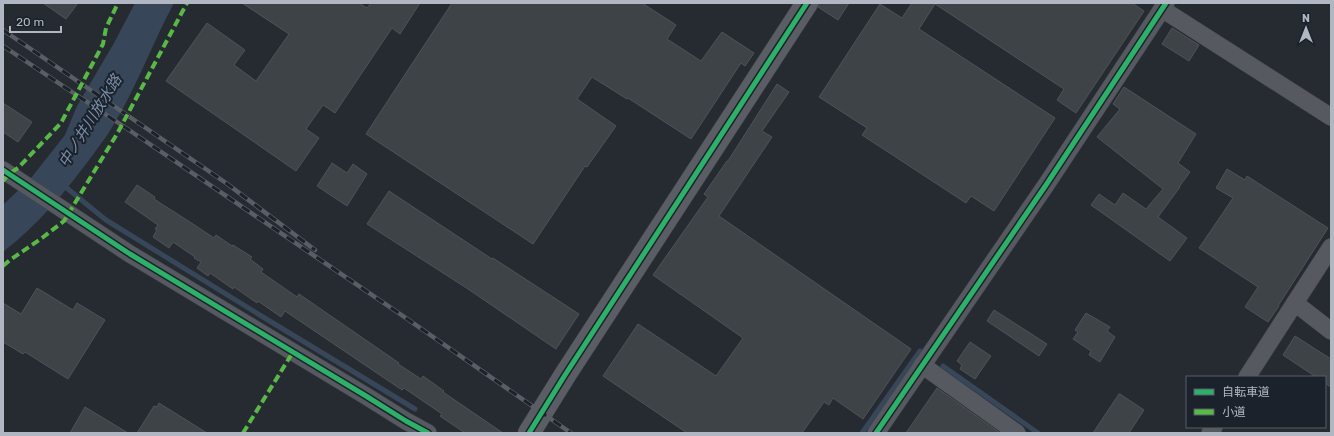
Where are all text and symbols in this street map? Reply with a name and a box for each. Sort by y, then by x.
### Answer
scale bar [10,8,61,34]
north arrow [1286,8,1326,48]
text: N [1302,12,1310,25]
text: 20 m [16,15,44,29]
water label: 中ノ井川放水路 [55,70,127,170]
legend [1186,376,1326,428]
text: 自転車道 [1222,385,1270,399]
text: 小道 [1222,405,1246,419]

